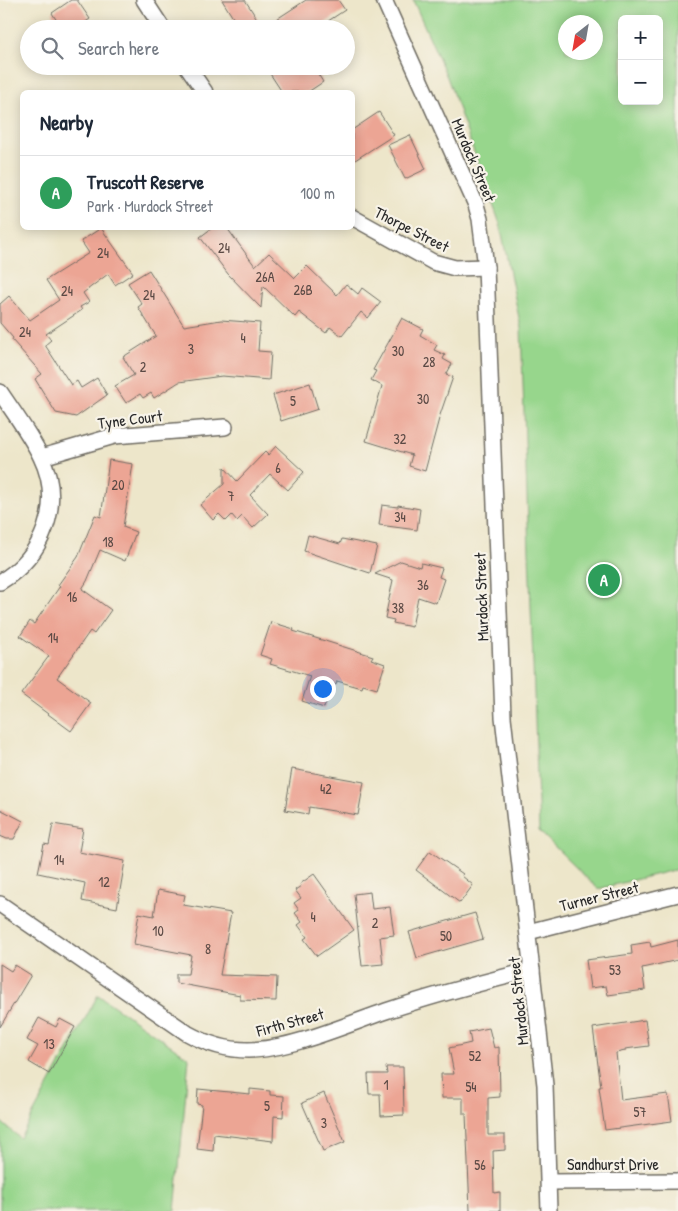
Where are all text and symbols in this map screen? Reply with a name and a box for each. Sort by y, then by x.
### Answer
north arrow [558,15,603,60]
map controls [618,15,663,105]
button: + [618,15,663,60]
search box [20,20,355,75]
icon: search [38,34,66,62]
text: Search here [78,35,159,61]
button: − [618,60,663,105]
text: Nearby [40,108,93,137]
street label: Murdock Street [447,115,502,206]
text: Truscott Reserve [87,169,204,195]
text: A [52,182,60,204]
text: 100 m [300,182,335,204]
text: Park · Murdock Street [87,195,213,217]
street label: Thorpe Street [371,201,454,257]
house number: 24 [218,238,230,257]
house number: 24 [97,243,109,262]
house number: 26A [256,267,275,286]
house number: 26B [293,280,313,299]
house number: 24 [61,281,73,300]
house number: 24 [143,285,155,304]
house number: 24 [19,322,31,341]
house number: 4 [240,328,246,347]
house number: 3 [188,339,194,358]
house number: 30 [392,341,404,360]
house number: 28 [423,352,435,371]
house number: 2 [140,357,147,376]
house number: 30 [417,389,429,408]
house number: 5 [290,391,296,410]
street label: Tyne Court [96,404,164,434]
house number: 32 [394,429,407,448]
house number: 6 [275,458,281,477]
house number: 20 [112,475,124,494]
house number: 7 [228,486,235,505]
house number: 34 [394,507,406,526]
house number: 18 [102,532,114,551]
street label: Murdock Street [468,552,494,642]
pin: A [588,561,620,599]
house number: 36 [417,575,429,594]
house number: 16 [67,587,78,606]
house number: 38 [392,598,404,617]
house number: 14 [48,628,58,647]
your location [310,676,336,702]
house number: 42 [320,779,332,798]
house number: 14 [54,850,64,869]
house number: 12 [98,872,110,891]
street label: Turner Street [557,875,641,916]
house number: 4 [310,907,316,926]
house number: 2 [372,913,379,932]
house number: 10 [152,921,164,940]
house number: 50 [440,926,452,945]
house number: 8 [205,939,211,958]
street label: Murdock Street [502,955,534,1046]
house number: 53 [609,960,621,979]
street label: Firth Street [253,1002,327,1042]
house number: 13 [43,1034,55,1053]
house number: 52 [469,1046,482,1065]
house number: 1 [383,1075,389,1094]
house number: 54 [465,1077,477,1096]
house number: 5 [264,1096,270,1115]
house number: 57 [634,1102,646,1121]
house number: 3 [321,1113,327,1132]
street label: Sandhurst Drive [567,1153,660,1175]
house number: 56 [474,1155,486,1174]

